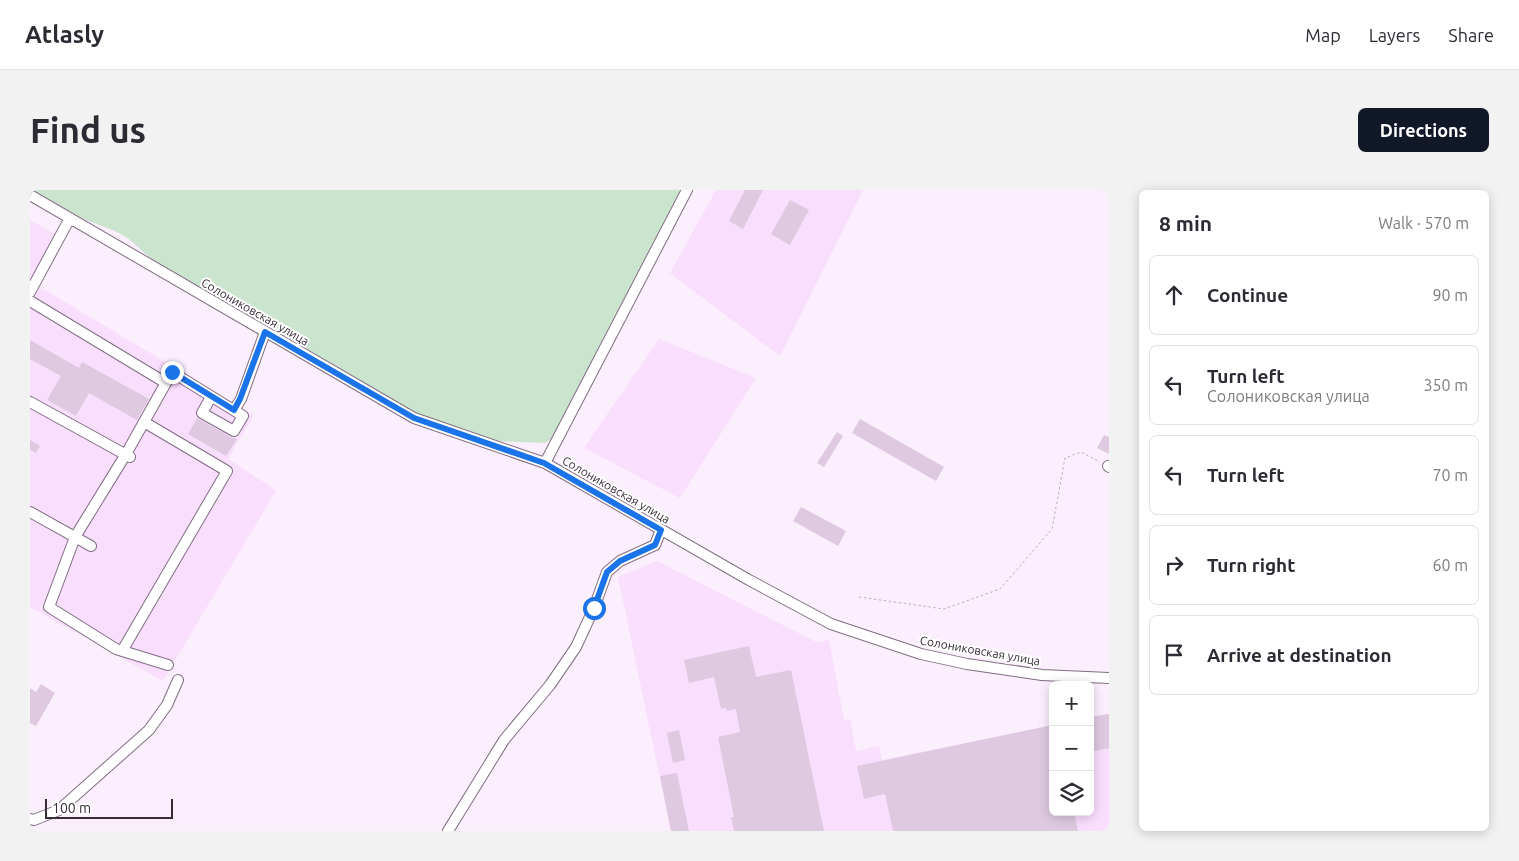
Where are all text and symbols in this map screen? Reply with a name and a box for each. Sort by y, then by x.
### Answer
text: Atlasly [25,21,104,48]
text: Map [1305,25,1341,45]
text: Layers [1369,25,1420,45]
text: Share [1448,25,1494,45]
button: Directions [1358,108,1489,152]
text: Find us [30,110,146,150]
text: 8 min [1159,211,1212,235]
text: Walk · 570 m [1378,214,1469,232]
street label: Солониковская улица [199,275,311,348]
icon: ahead [1160,281,1188,309]
text: Continue [1207,284,1288,306]
text: 90 m [1432,286,1468,304]
route end [161,361,184,384]
text: Turn left [1207,365,1285,387]
icon: left [1160,371,1188,399]
text: 350 m [1423,376,1468,394]
text: Солониковская улица [1207,387,1370,405]
street label: Солониковская улица [560,453,672,526]
icon: left [1160,461,1188,489]
text: Turn left [1207,464,1285,486]
text: 70 m [1432,466,1468,484]
icon: right [1160,551,1188,579]
text: Turn right [1207,554,1295,576]
text: 60 m [1432,556,1468,574]
route start [583,597,606,620]
street label: Солониковская улица [919,634,1041,668]
icon: arrive [1160,641,1188,669]
text: Arrive at destination [1207,644,1392,666]
map controls [1049,681,1094,816]
button: + [1049,681,1094,726]
button: − [1049,726,1094,771]
button: layers [1049,771,1094,816]
scale bar [45,796,172,819]
text: 100 m [52,800,91,816]

